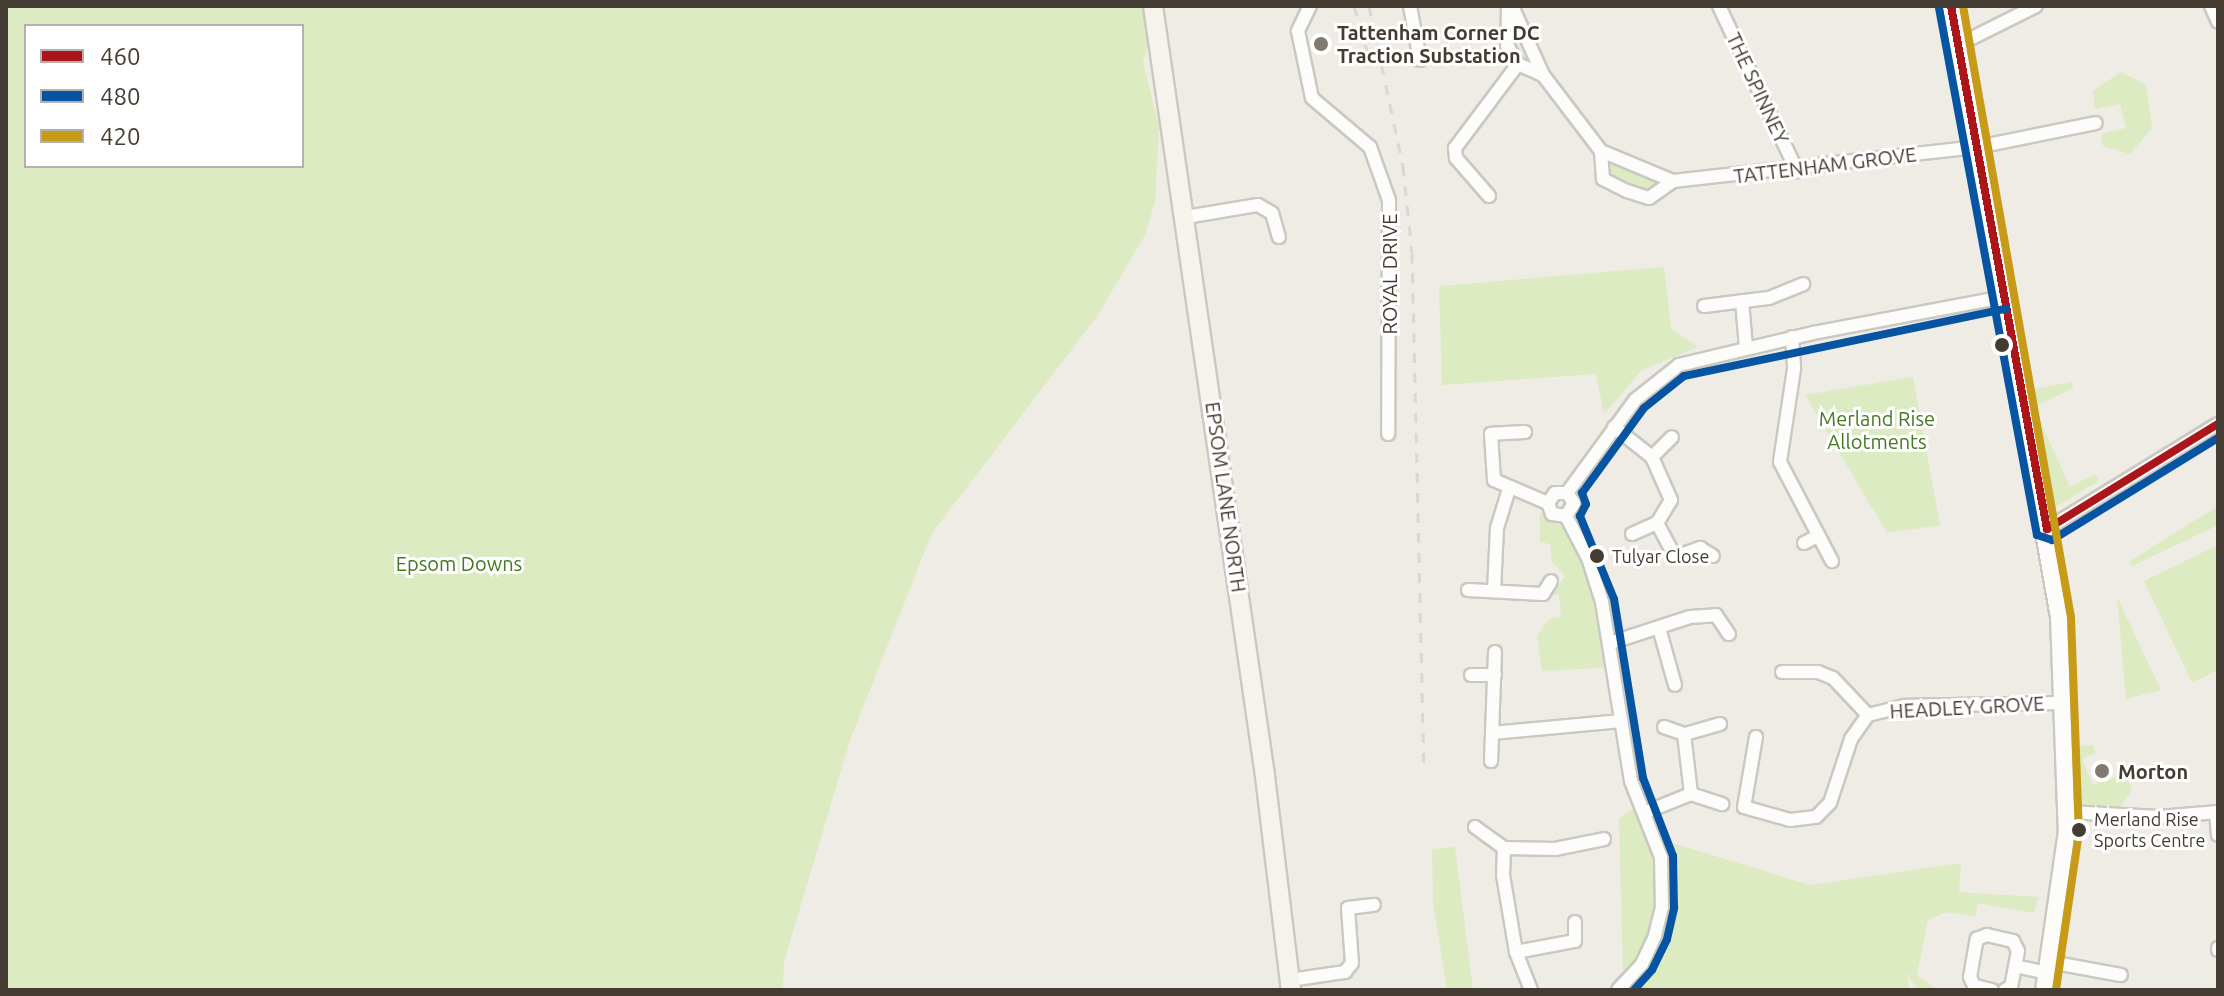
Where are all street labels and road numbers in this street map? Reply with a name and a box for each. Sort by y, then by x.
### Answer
street label: THE SPINNEY [1722,29,1794,147]
street label: TATTENHAM GROVE [1732,142,1918,188]
street label: ROYAL DRIVE [1377,214,1401,334]
street label: EPSOM LANE NORTH [1201,400,1251,594]
street label: HEADLEY GROVE [1889,691,2045,723]

